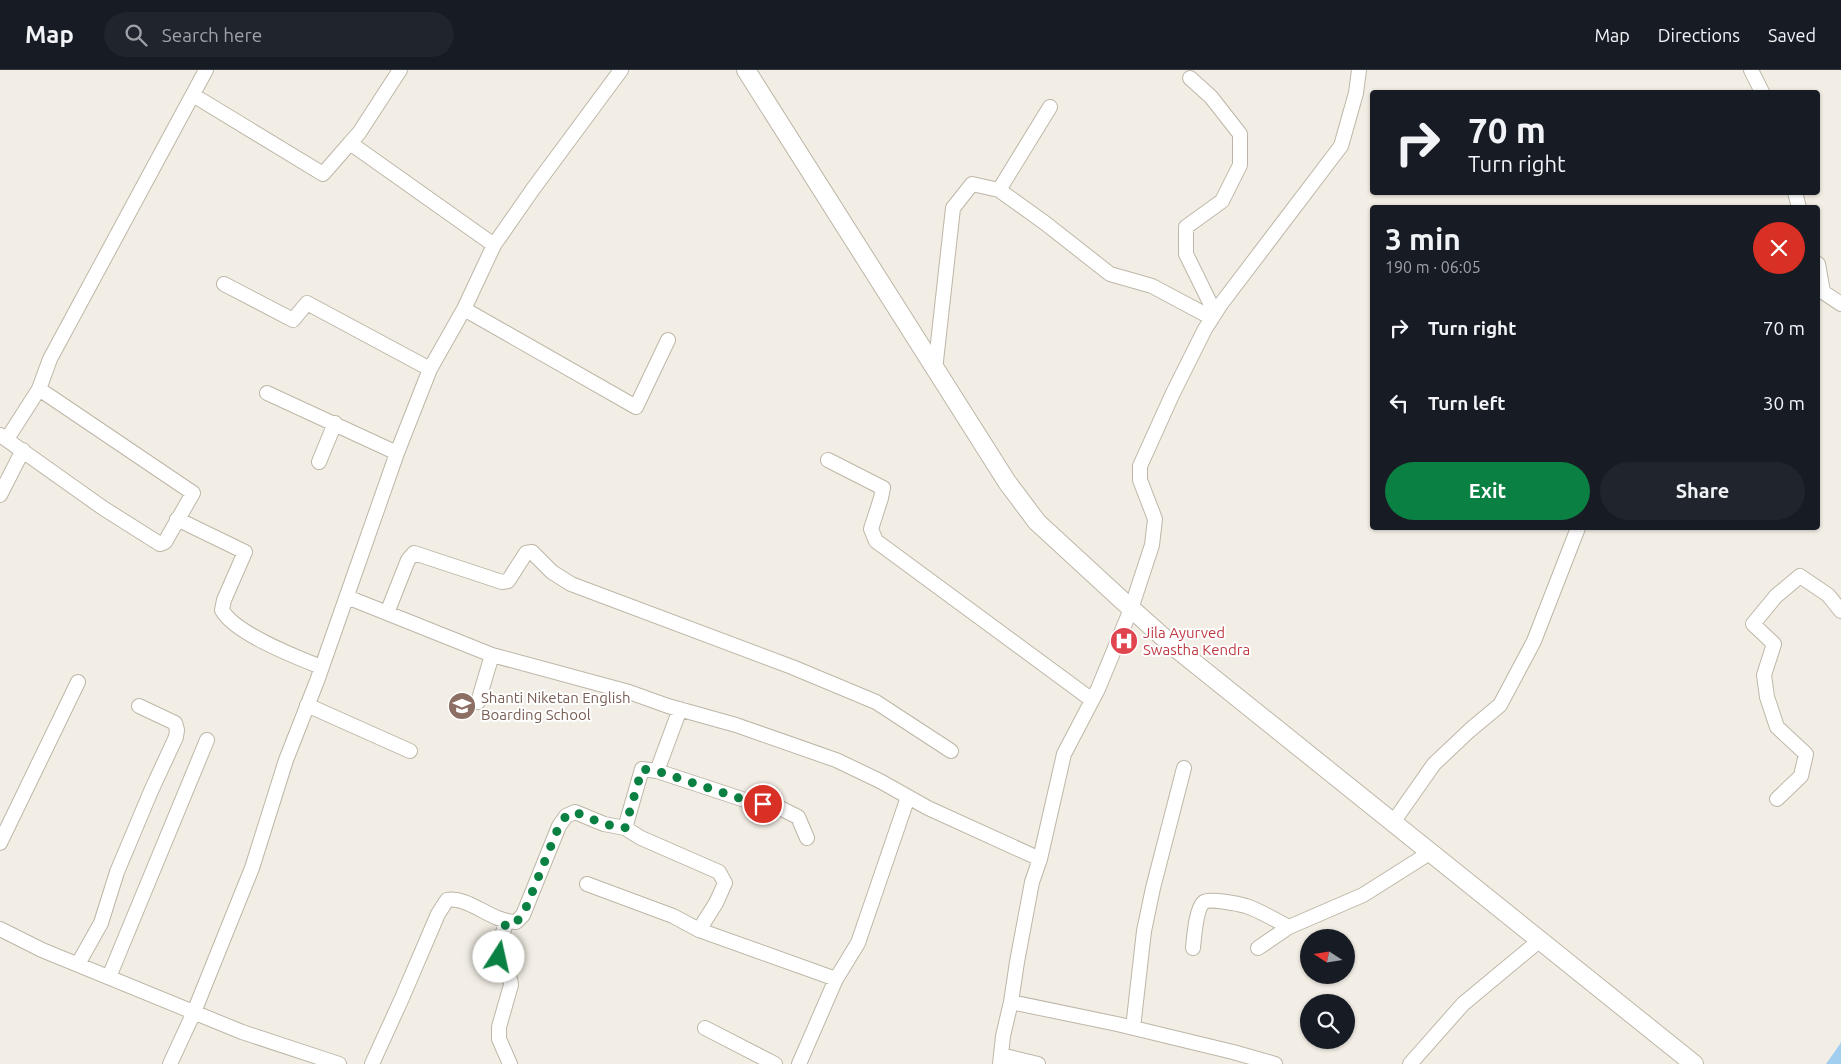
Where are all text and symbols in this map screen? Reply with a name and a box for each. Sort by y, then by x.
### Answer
search box [104,12,454,57]
text: Map [25,21,74,48]
icon: search [122,21,150,49]
text: Search here [162,24,262,46]
text: Map [1594,25,1630,45]
text: Directions [1658,25,1740,45]
text: Saved [1768,25,1816,45]
icon: right [1385,110,1450,175]
text: 70 m [1468,110,1546,150]
text: Turn right [1468,151,1566,176]
text: 3 min [1385,222,1461,256]
button: close [1753,222,1805,274]
text: 190 m · 06:05 [1385,258,1481,276]
icon: right [1385,314,1413,342]
text: Turn right [1428,317,1516,339]
text: 70 m [1763,317,1805,339]
icon: left [1385,389,1413,417]
text: Turn left [1428,392,1506,414]
text: 30 m [1763,392,1805,414]
button: Exit [1385,462,1590,520]
button: Share [1600,462,1805,520]
place label: Jila Ayurved Swastha Kendra [1143,624,1250,658]
hospital icon: Jila Ayurved Swastha Kendra [1109,626,1139,656]
place label: Shanti Niketan English Boarding School [481,689,630,723]
school or university icon: Shanti Niketan English Boarding School [447,691,477,721]
pin [742,783,784,825]
icon: arrive [749,790,777,818]
north arrow [1300,929,1355,984]
map controls [1300,929,1355,1049]
position arrow [472,930,524,982]
button: search [1300,994,1355,1049]

